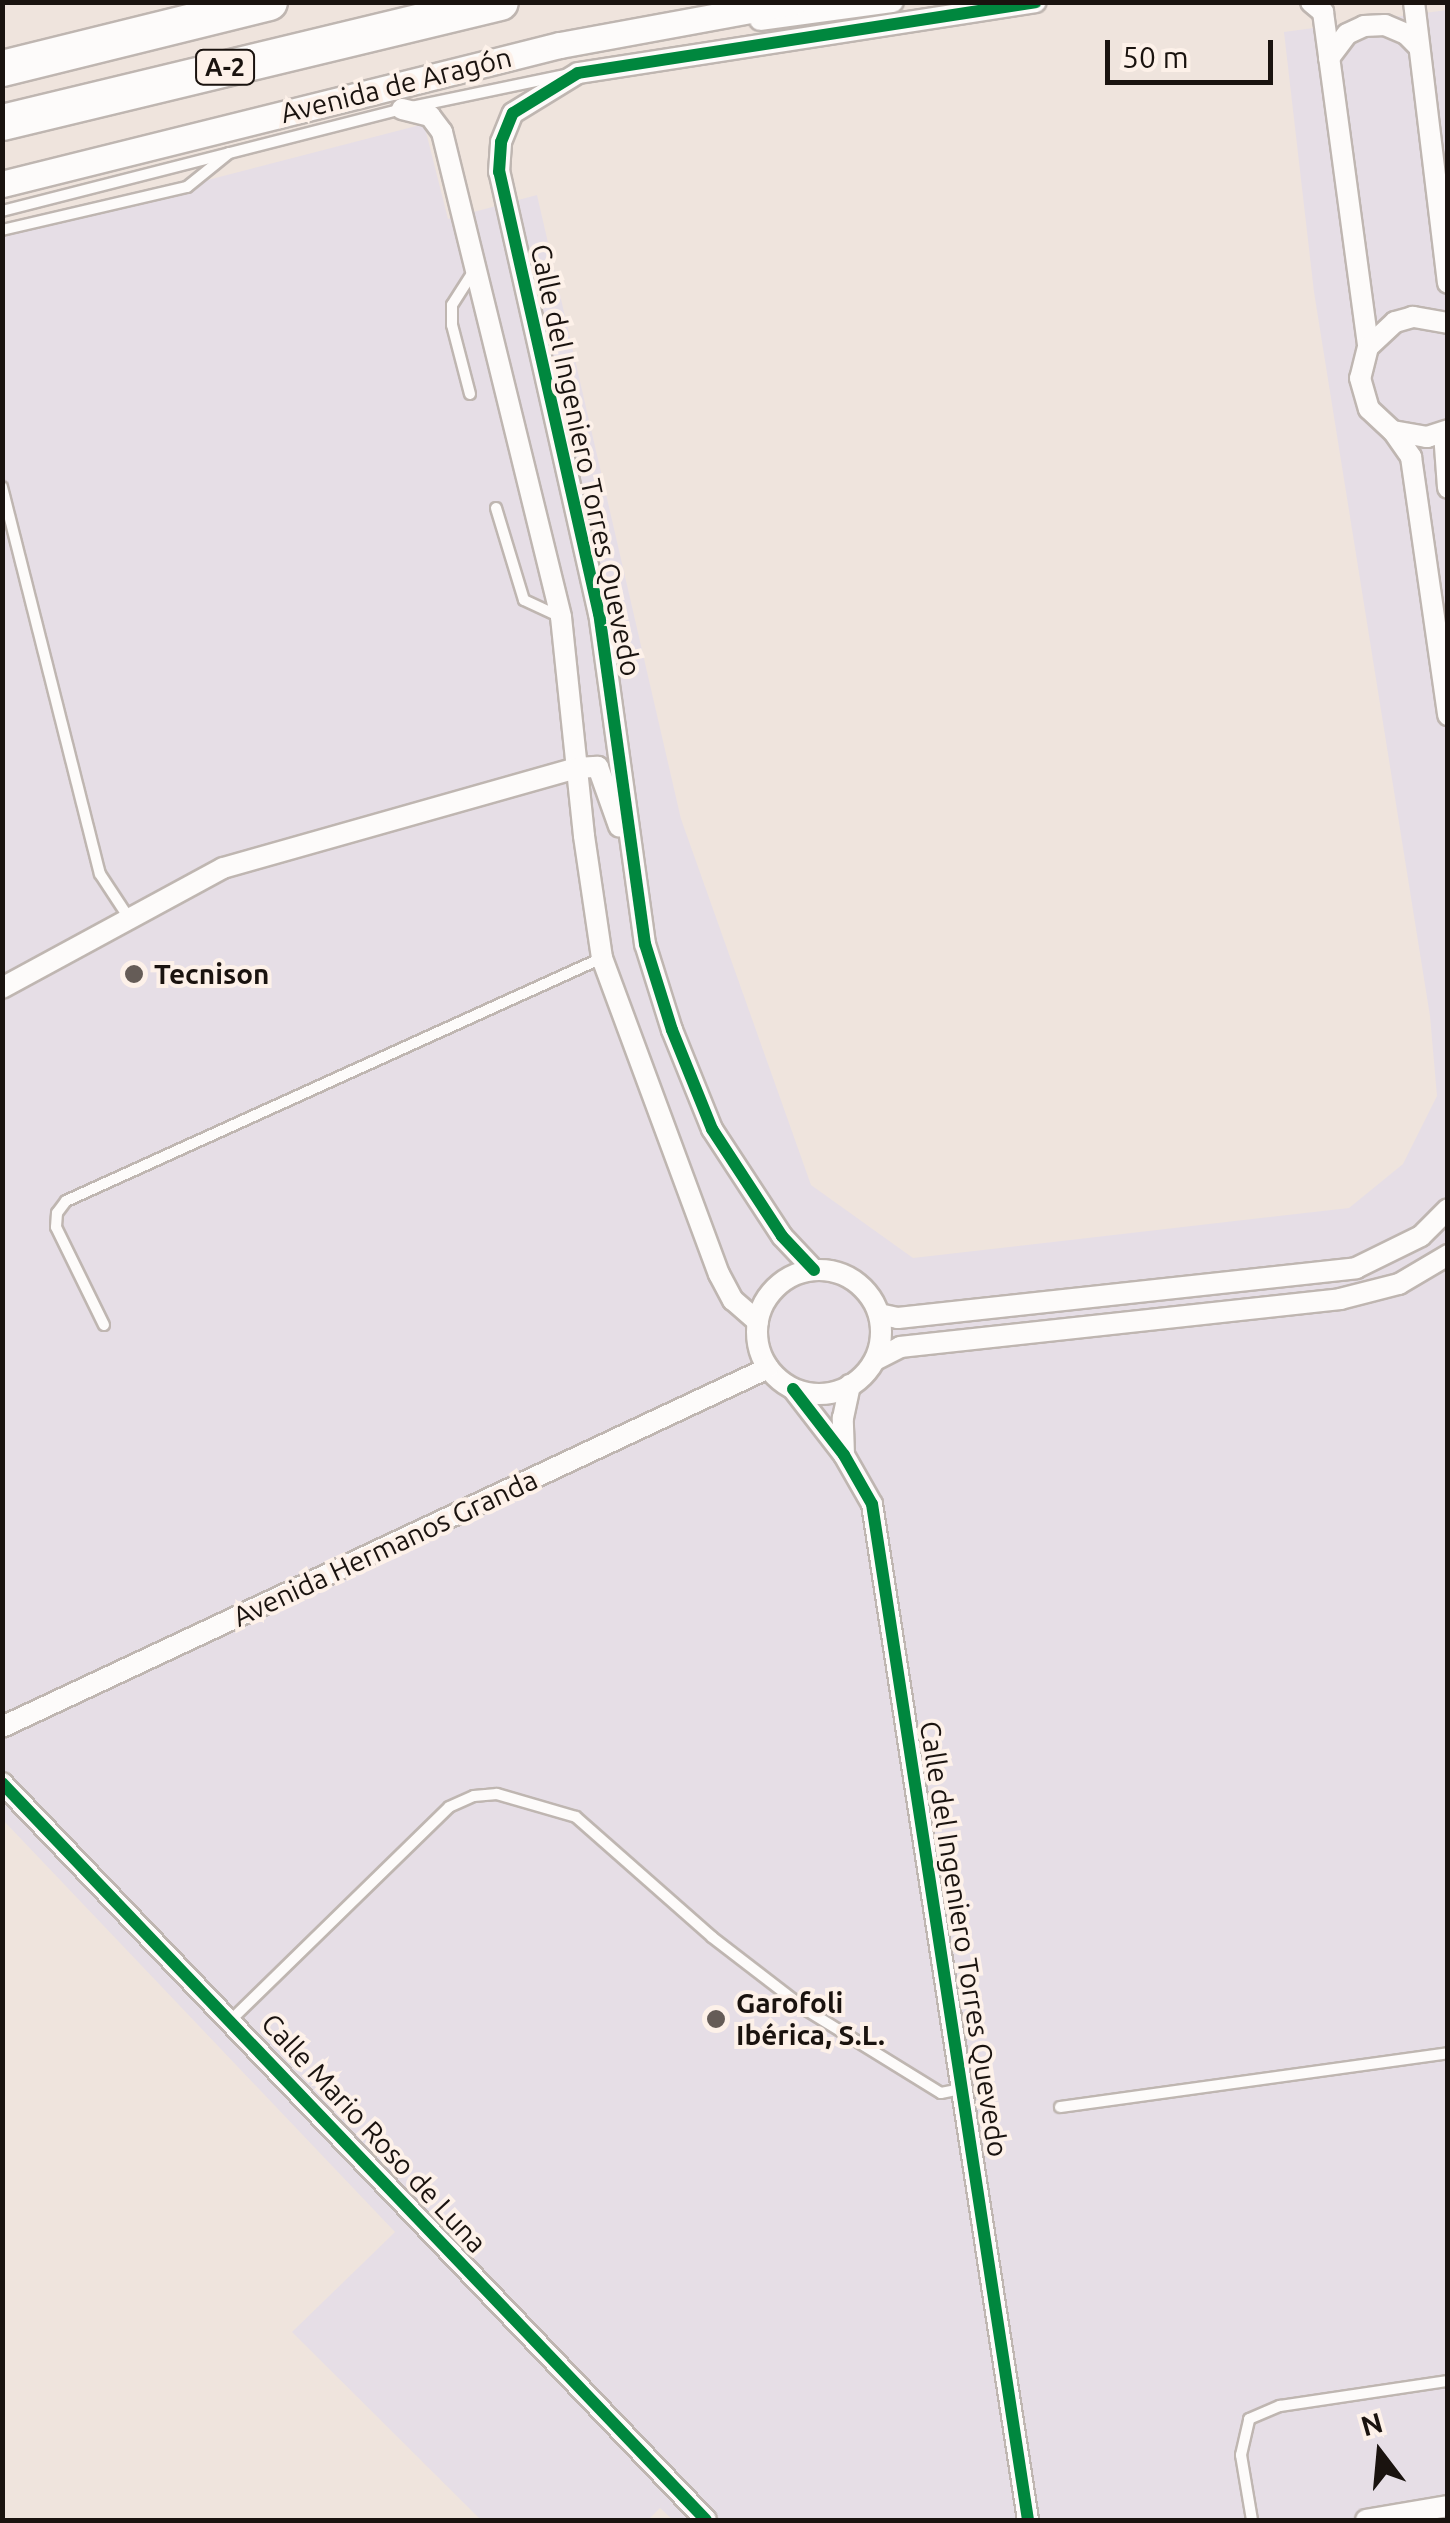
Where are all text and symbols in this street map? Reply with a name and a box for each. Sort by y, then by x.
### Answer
scale bar [1110,20,1278,82]
street label: Avenida de Aragón [277,40,515,130]
text: 50 m [1122,40,1189,74]
road number: A-2 [195,47,255,87]
street label: Calle del Ingeniero Torres Quevedo [524,241,648,679]
place label: Tecnison [154,957,269,991]
marker: Tecnison [123,963,145,985]
street label: Avenida Hermanos Granda [227,1463,543,1633]
street label: Calle del Ingeniero Torres Quevedo [913,1719,1015,2159]
place label: Garofoli Ibérica, S.L. [736,1986,885,2052]
street label: Calle Mario Roso de Luna [254,2006,494,2260]
marker: Garofoli Ibérica, S.L. [705,2008,727,2030]
north arrow [1330,2403,1430,2503]
text: N [1357,2406,1386,2441]

